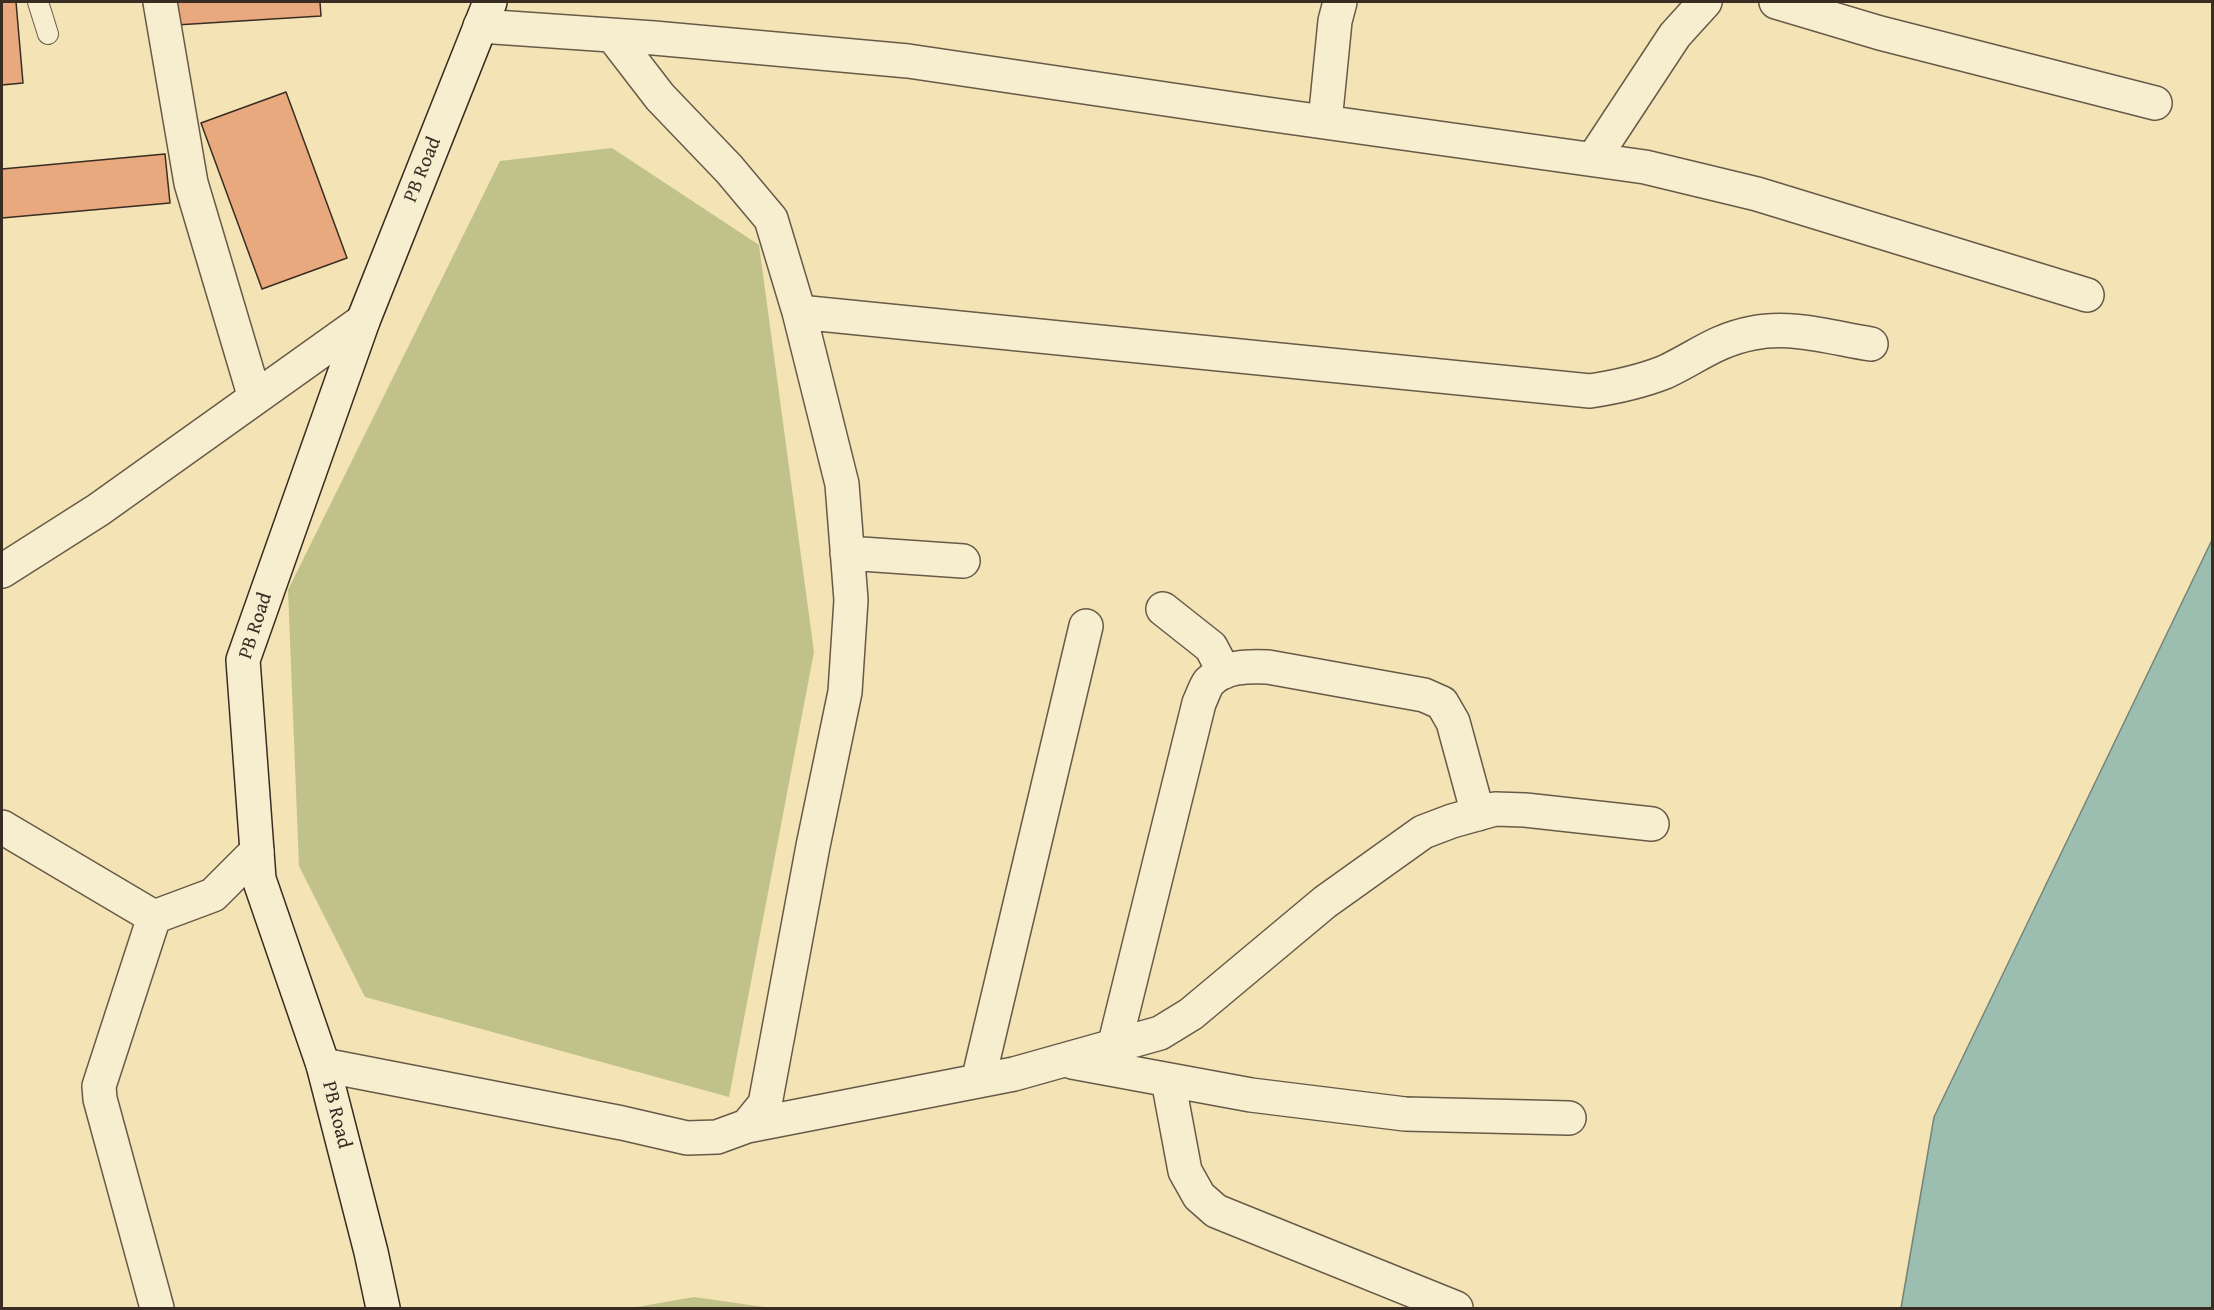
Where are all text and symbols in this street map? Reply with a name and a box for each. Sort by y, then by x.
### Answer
street label: PB Road [399,134,447,206]
street label: PB Road [234,590,278,662]
street label: PB Road [316,1079,356,1151]

